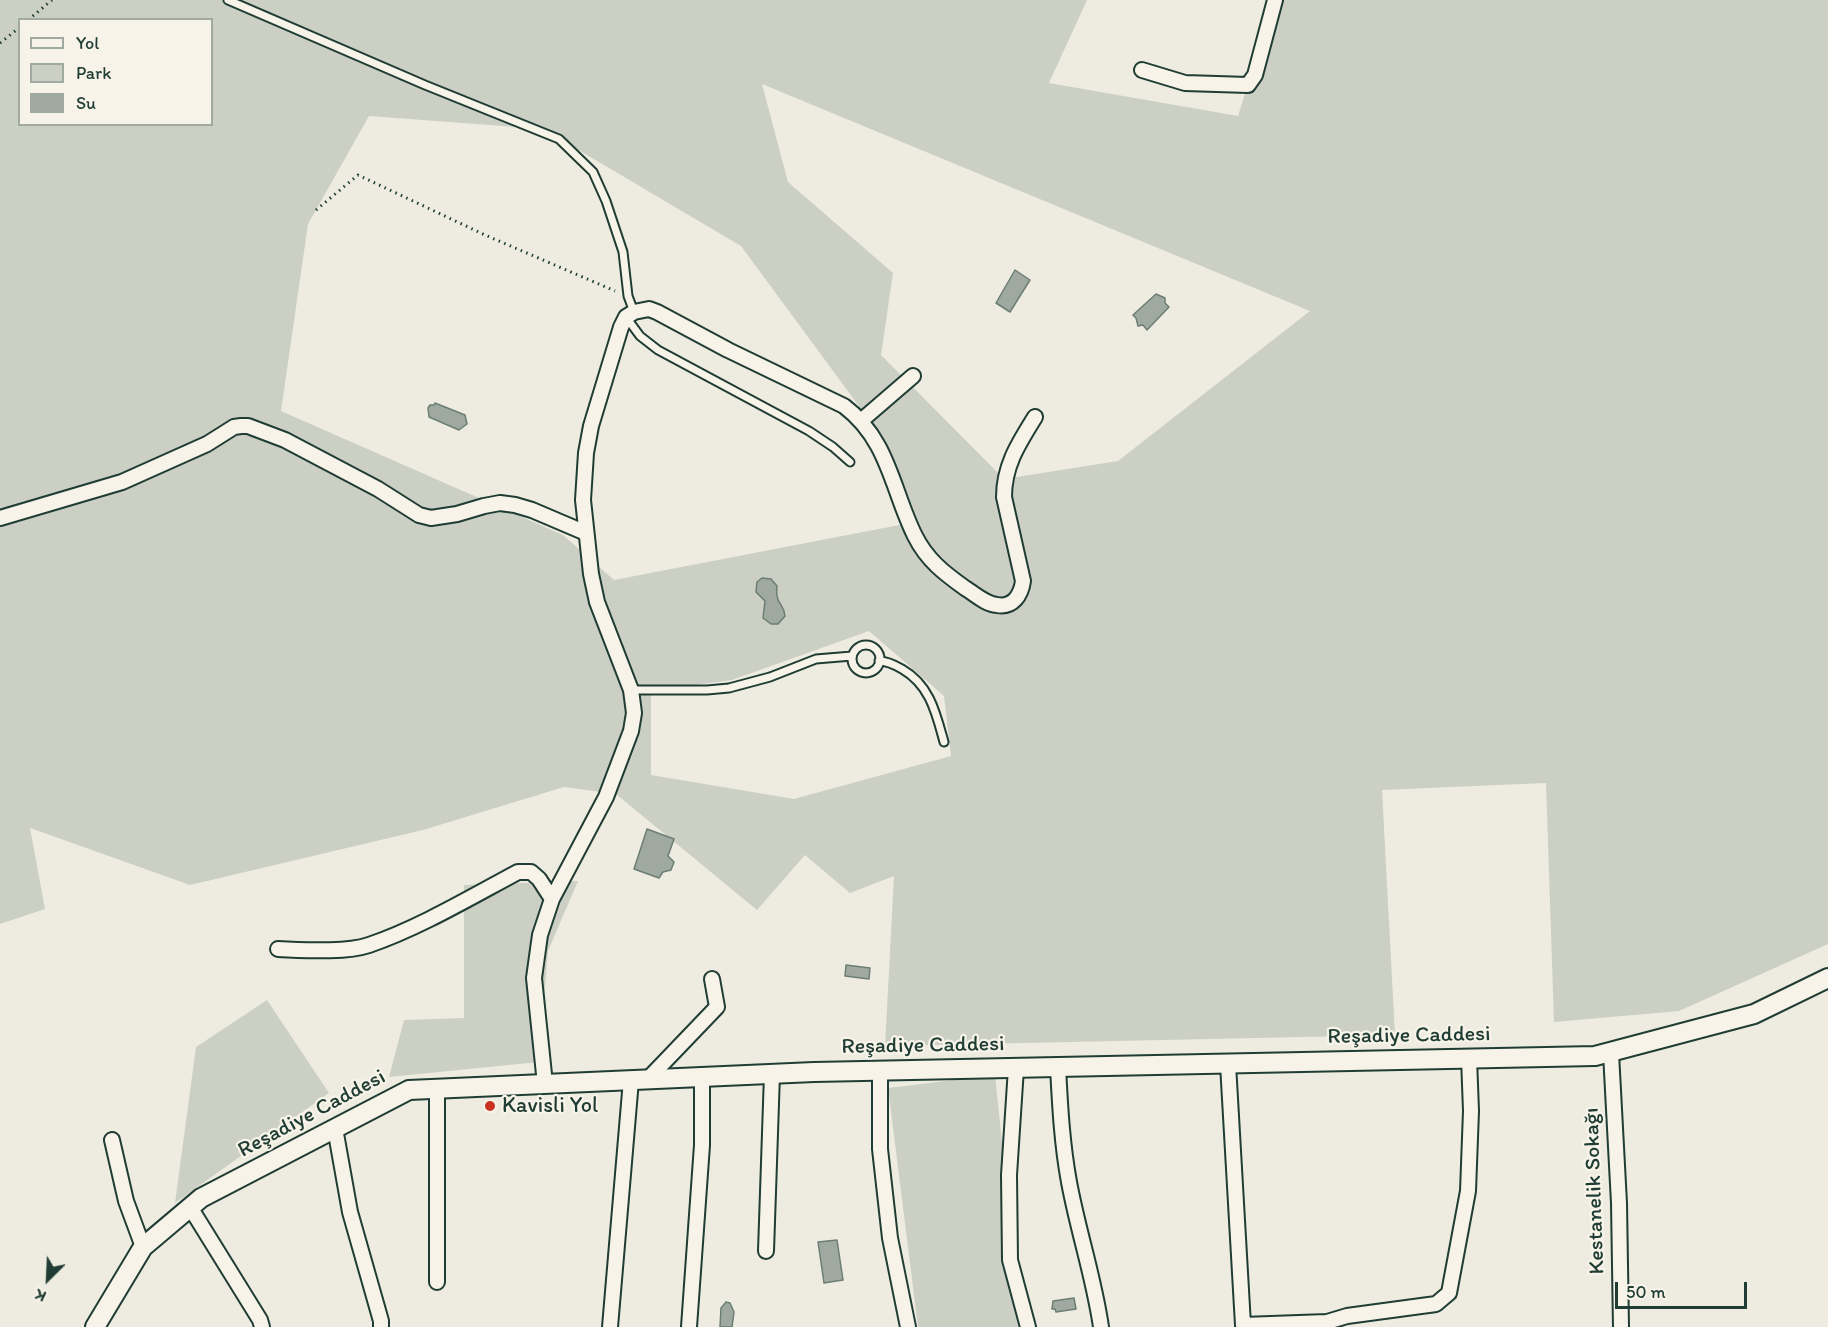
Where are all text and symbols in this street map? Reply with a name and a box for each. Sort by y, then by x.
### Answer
legend [18,18,213,126]
text: Yol [76,32,99,54]
text: Park [76,62,111,84]
text: Su [76,92,96,114]
street label: Reşadiye Caddesi [1327,1021,1491,1051]
street label: Reşadiye Caddesi [841,1031,1005,1061]
street label: Reşadiye Caddesi [234,1064,390,1164]
place label: Kavisli Yol [502,1093,598,1119]
marker: Kavisli Yol [483,1099,497,1113]
street label: Kestanelik Sokağı [1579,1107,1611,1275]
north arrow [18,1249,78,1309]
scale bar [1618,1270,1750,1308]
text: 50 m [1626,1281,1666,1303]
text: K [32,1285,49,1307]

